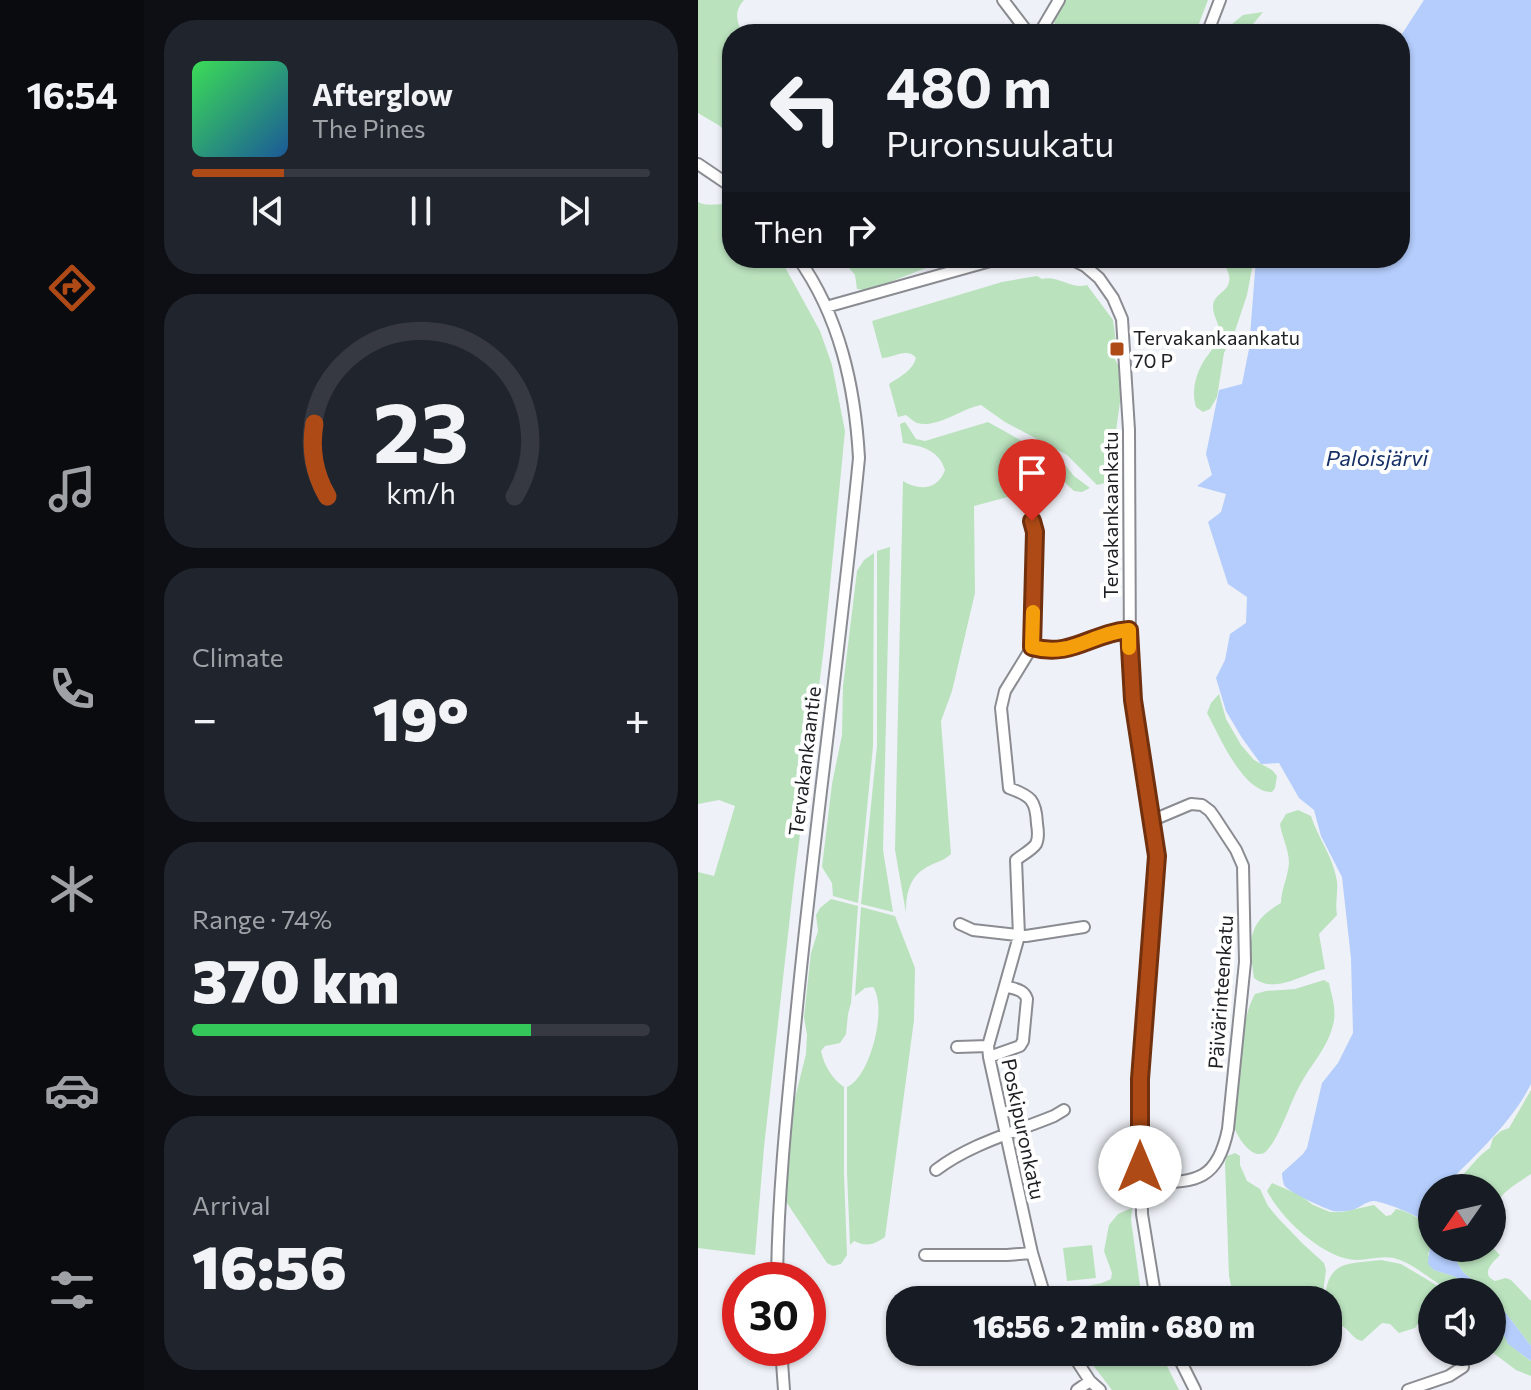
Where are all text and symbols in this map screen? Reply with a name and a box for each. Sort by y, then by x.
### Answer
text: 480 m [886,51,1052,120]
icon: left [754,56,858,160]
text: 16:54 [26,72,118,116]
text: Afterglow [312,75,453,112]
text: The Pines [312,112,426,143]
text: Puronsuukatu [886,120,1114,164]
icon: previous [246,189,290,233]
icon: pause [399,189,443,233]
icon: next [552,189,596,233]
icon: right [839,208,883,252]
text: Then [754,212,823,249]
icon: directions [44,260,100,316]
place label: Tervakankaankatu 70 P [1133,325,1300,372]
marker: Tervakankaankatu 70 P [1108,340,1126,358]
text: 23 [373,378,469,480]
street label: Tervakankaankatu [1098,432,1122,599]
pin [998,439,1066,521]
water label: Paloisjärvi [1326,444,1430,471]
icon: arrive [1010,451,1054,495]
icon: music [44,461,100,517]
text: km/h [386,475,456,510]
text: Climate [192,641,284,672]
icon: phone [44,661,100,717]
text: 19° [372,680,469,753]
street label: Tervakankaantie [783,685,825,837]
text: − [192,690,217,744]
text: + [624,690,650,744]
icon: climate [44,861,100,917]
text: Range · 74% [192,903,332,934]
street label: Päivärinteenkatu [1203,914,1237,1070]
text: 370 km [192,942,399,1015]
street label: Poskipuronkatu [997,1056,1051,1202]
icon: car [44,1062,100,1118]
position arrow [1098,1125,1182,1209]
north arrow [1418,1174,1506,1262]
map controls [1418,1174,1506,1366]
text: Arrival [192,1189,271,1220]
text: 16:56 [192,1228,347,1301]
icon: filters [44,1262,100,1318]
speed limit sign: 30 [722,1262,826,1366]
button: sound [1418,1278,1506,1366]
text: 16:56 · 2 min · 680 m [973,1307,1255,1344]

